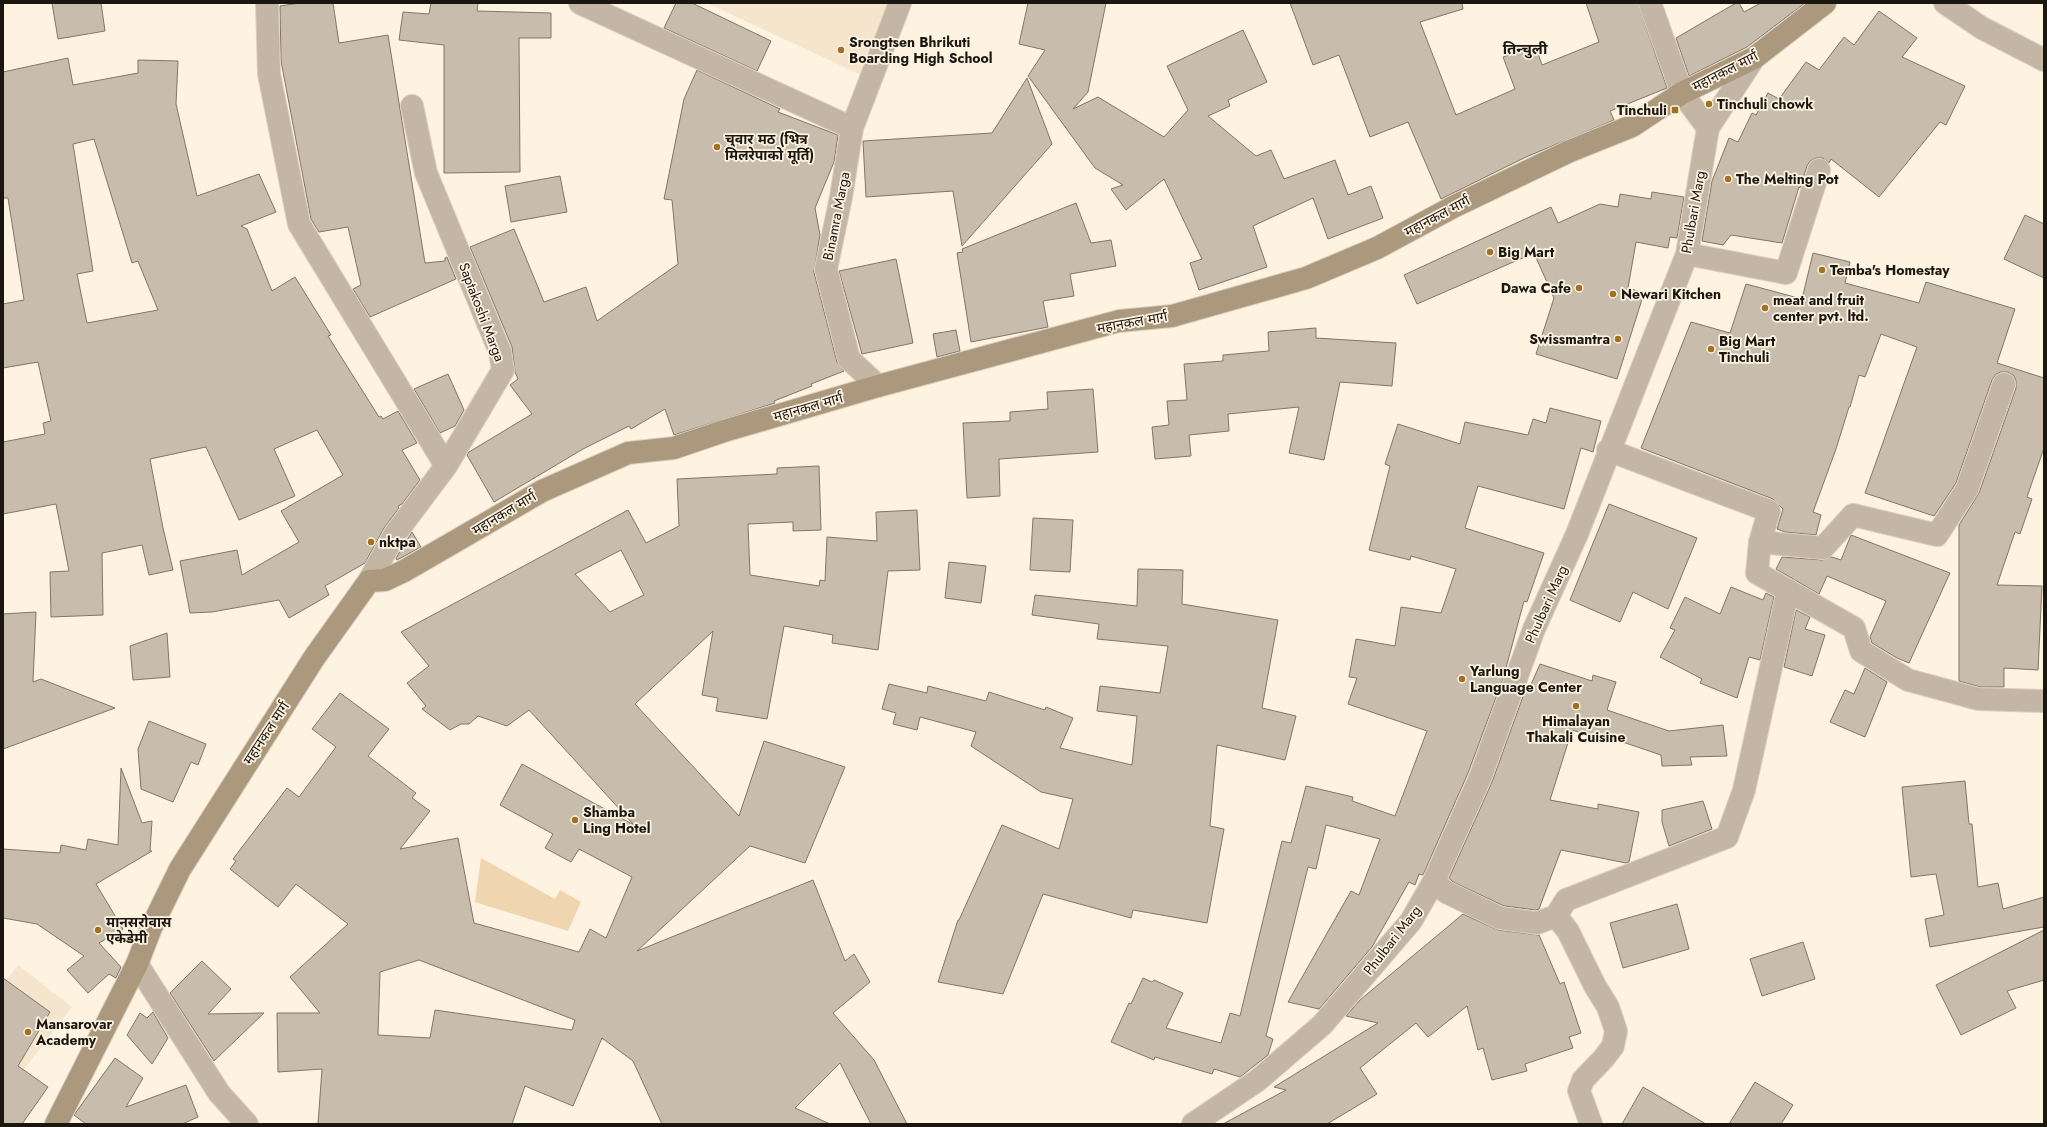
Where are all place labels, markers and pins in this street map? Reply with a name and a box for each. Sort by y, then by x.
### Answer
place label: Srongtsen Bhrikuti Boarding High School [849,32,993,68]
marker: Srongtsen Bhrikuti Boarding High School [836,45,846,55]
place label: Tinchuli chowk [1717,94,1813,114]
marker: Tinchuli chowk [1704,99,1714,109]
place label: Tinchuli [1617,100,1667,120]
marker: Tinchuli [1670,105,1680,115]
place label: चुवार मठ (भित्र मिलरेपाको मूर्ति) [725,129,814,165]
marker: चुवार मठ (भित्र मिलरेपाको मूर्ति) [712,142,722,152]
place label: The Melting Pot [1736,169,1839,189]
marker: The Melting Pot [1723,174,1733,184]
place label: Big Mart [1498,242,1555,262]
marker: Big Mart [1485,247,1495,257]
place label: Temba's Homestay [1830,260,1950,280]
marker: Temba's Homestay [1817,265,1827,275]
place label: Dawa Cafe [1501,278,1571,298]
marker: Dawa Cafe [1574,283,1584,293]
place label: Newari Kitchen [1621,284,1721,304]
marker: Newari Kitchen [1608,289,1618,299]
place label: meat and fruit center pvt. ltd. [1773,290,1869,326]
marker: meat and fruit center pvt. ltd. [1760,303,1770,313]
place label: Swissmantra [1529,329,1610,349]
place label: Big Mart Tinchuli [1719,331,1776,367]
marker: Swissmantra [1613,334,1623,344]
marker: Big Mart Tinchuli [1706,344,1716,354]
place label: nktpa [379,532,416,552]
marker: nktpa [366,537,376,547]
place label: Yarlung Language Center [1469,661,1582,697]
marker: Yarlung Language Center [1457,674,1467,684]
marker: Himalayan Thakali Cuisine [1571,701,1581,711]
place label: Himalayan Thakali Cuisine [1527,711,1625,747]
place label: Shamba Ling Hotel [583,802,651,838]
marker: Shamba Ling Hotel [570,815,580,825]
place label: मानसरोवास एकेडेमी [106,912,172,948]
marker: मानसरोवास एकेडेमी [93,925,103,935]
place label: Mansarovar Academy [35,1014,113,1050]
marker: Mansarovar Academy [23,1027,33,1037]

